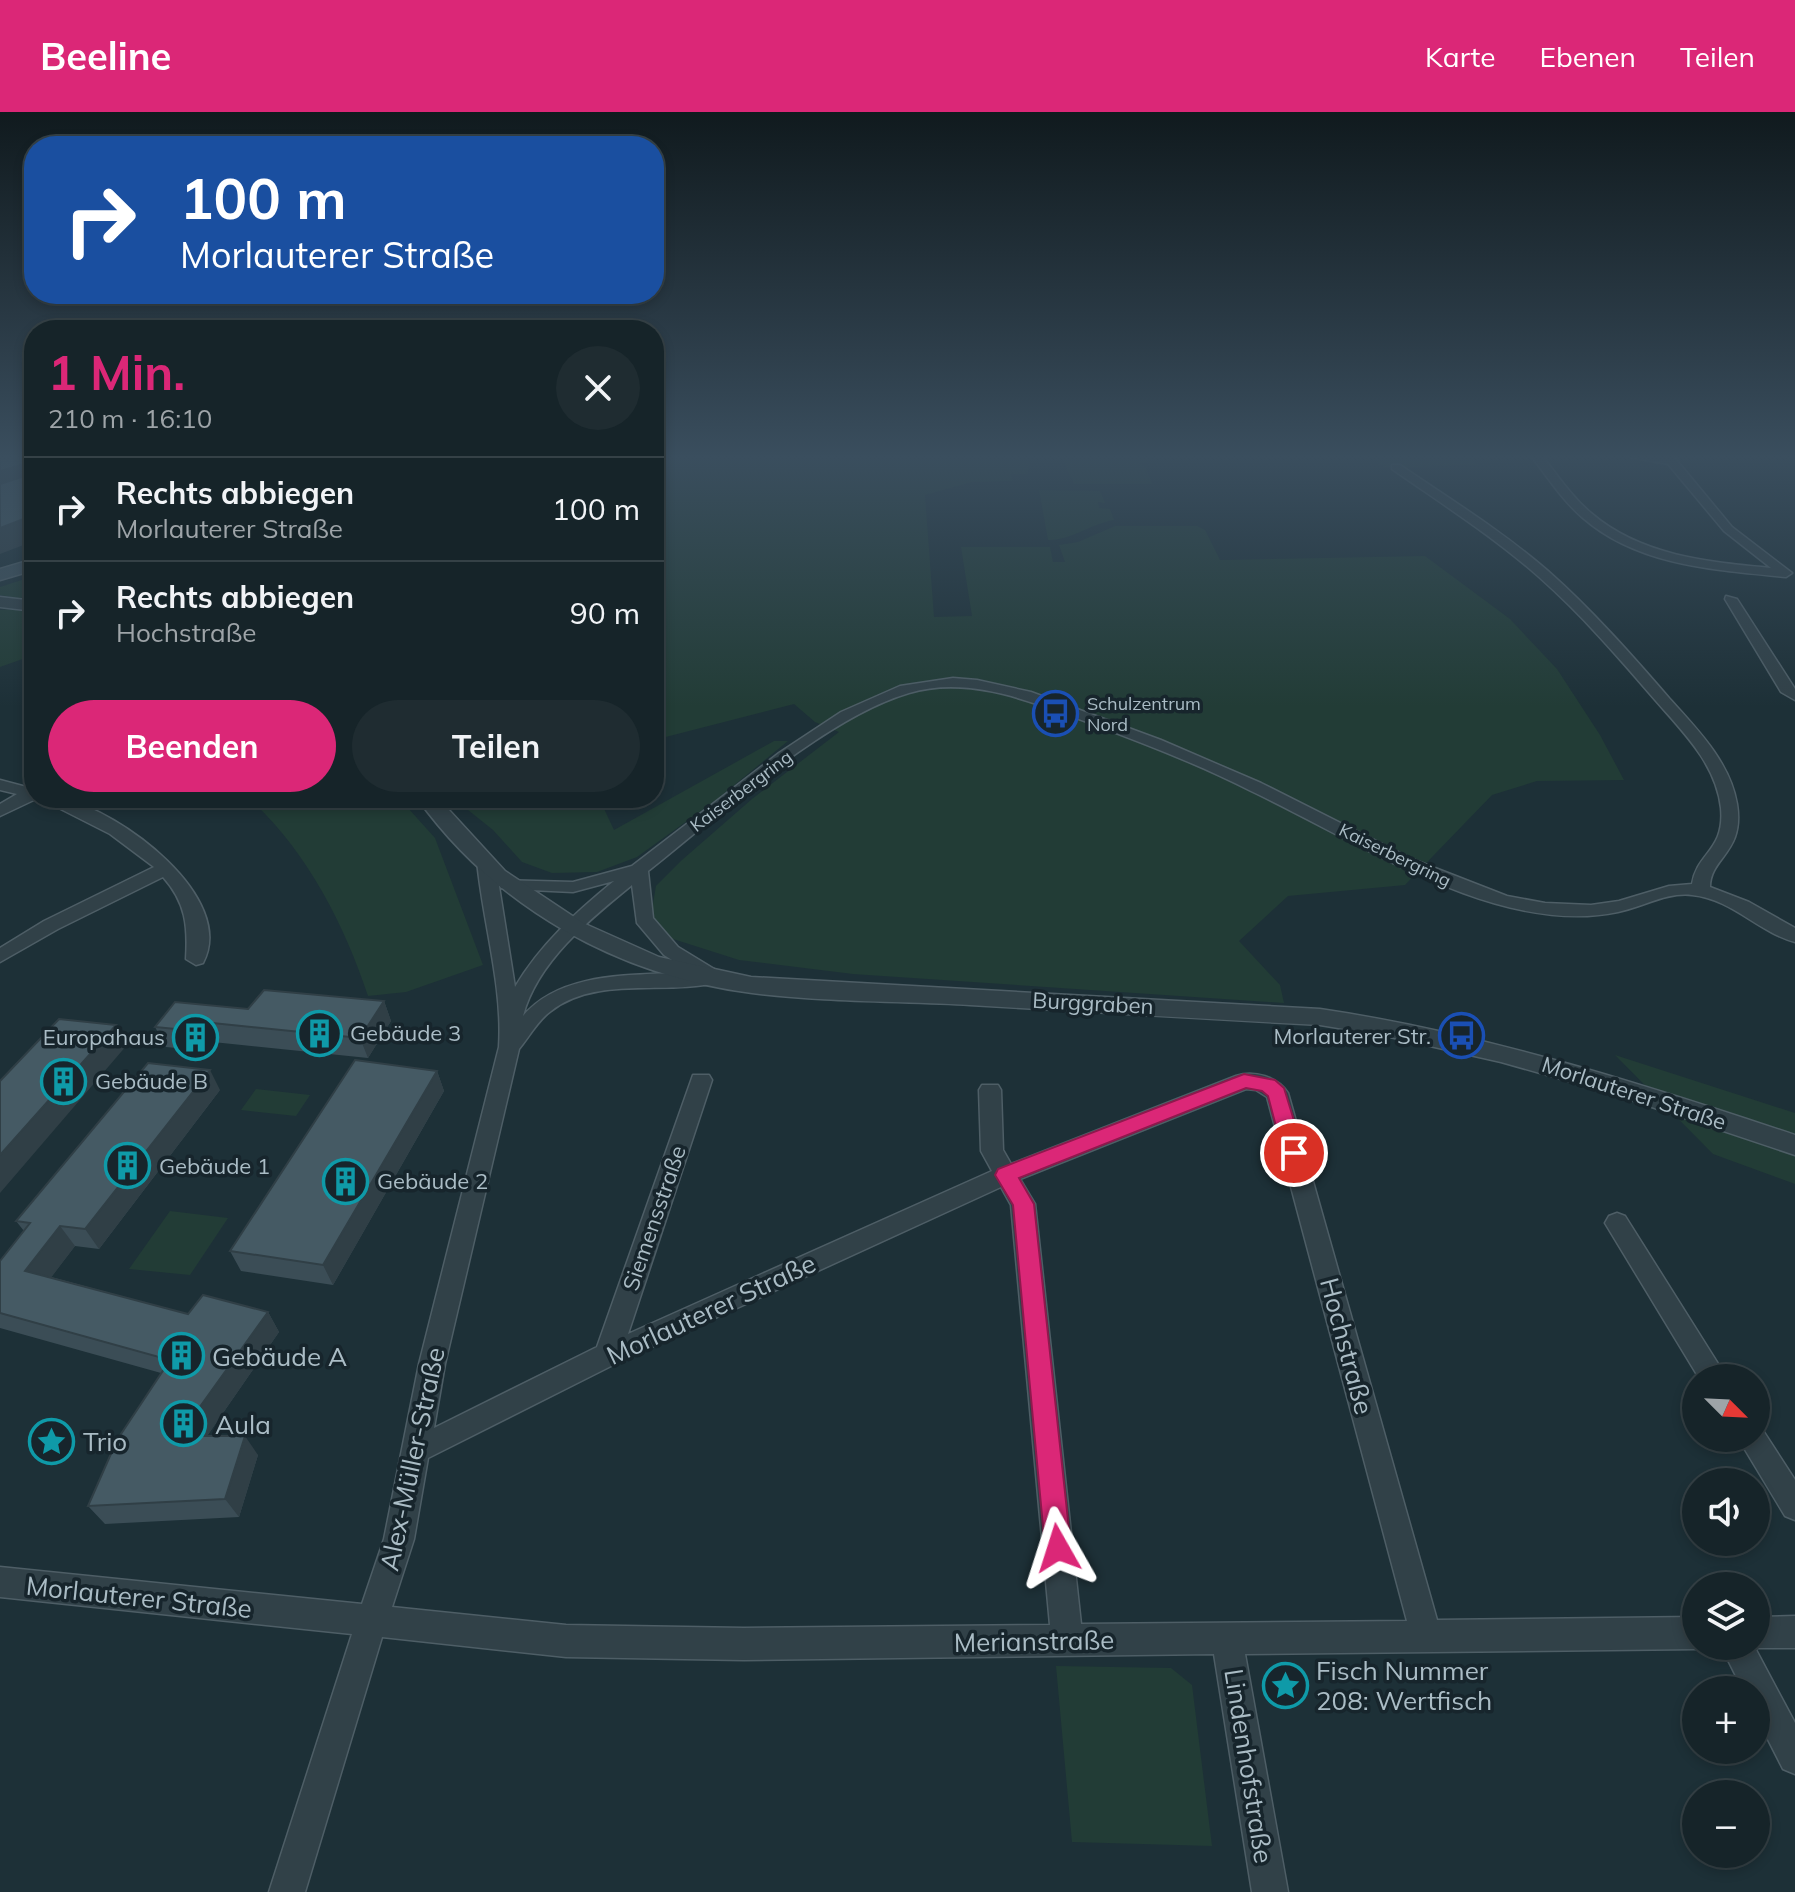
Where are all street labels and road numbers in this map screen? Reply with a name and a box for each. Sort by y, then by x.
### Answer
street label: Kaiserbergring [685,745,797,837]
street label: Kaiserbergring [1335,818,1455,892]
street label: Burggraben [1032,986,1154,1020]
street label: Morlauterer Straße [1538,1050,1730,1136]
street label: Siemensstraße [616,1142,692,1294]
street label: Morlauterer Straße [601,1246,821,1372]
street label: Hochstraße [1313,1274,1381,1418]
street label: Alex-Müller-Straße [372,1344,452,1574]
street label: Morlauterer Straße [24,1569,254,1625]
street label: Merianstraße [954,1623,1114,1659]
street label: Lindenhofstraße [1217,1666,1281,1866]

